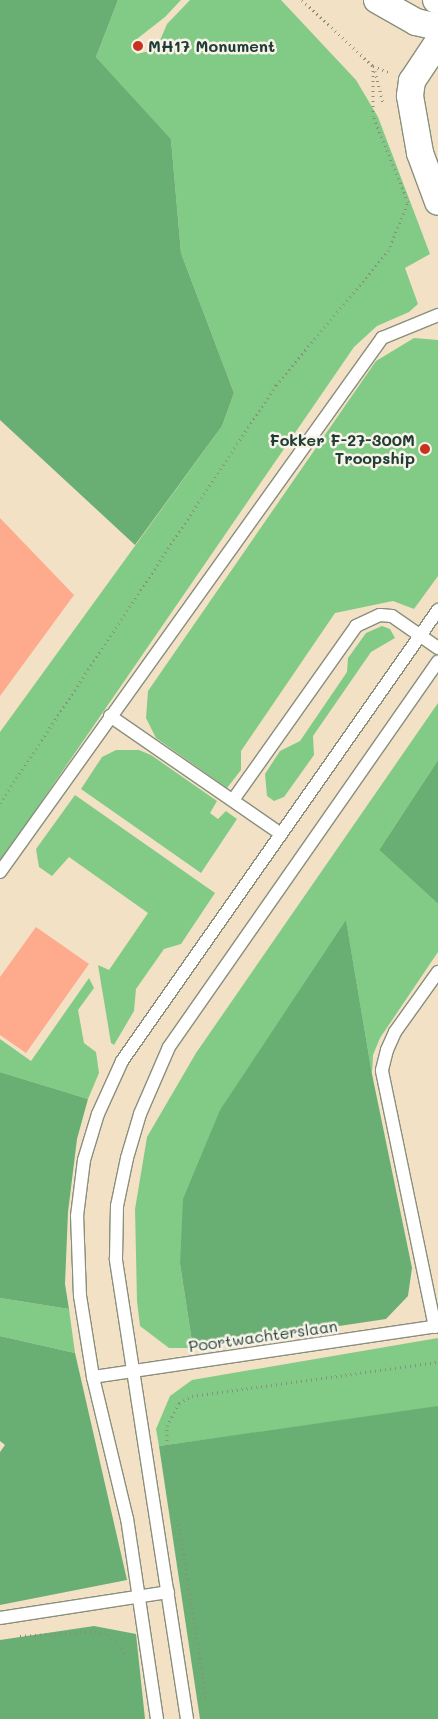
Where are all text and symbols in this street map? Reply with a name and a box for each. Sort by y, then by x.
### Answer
place label: MH17 Monument [148,36,275,56]
marker: MH17 Monument [132,40,144,52]
place label: Fokker F-27-300M Troopship [269,430,415,468]
marker: Fokker F-27-300M Troopship [419,443,431,455]
street label: Poortwachterslaan [187,1316,339,1356]

